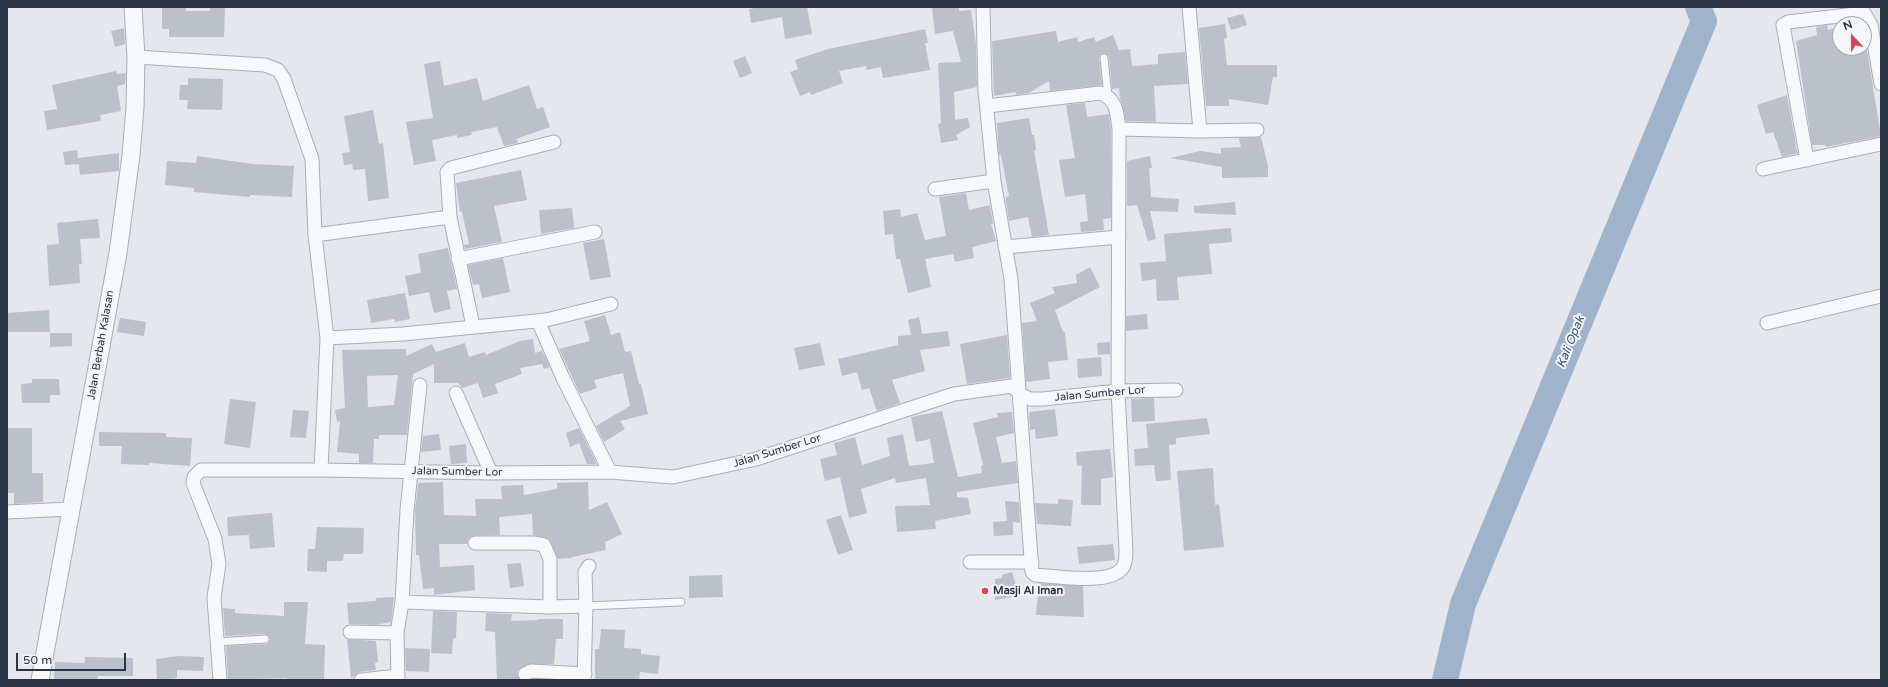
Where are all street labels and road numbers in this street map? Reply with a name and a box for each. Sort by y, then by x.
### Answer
street label: Jalan Berbah Kalasan [85,289,117,401]
street label: Jalan Sumber Lor [1054,383,1146,405]
street label: Jalan Sumber Lor [732,431,822,471]
street label: Jalan Sumber Lor [412,465,502,479]

